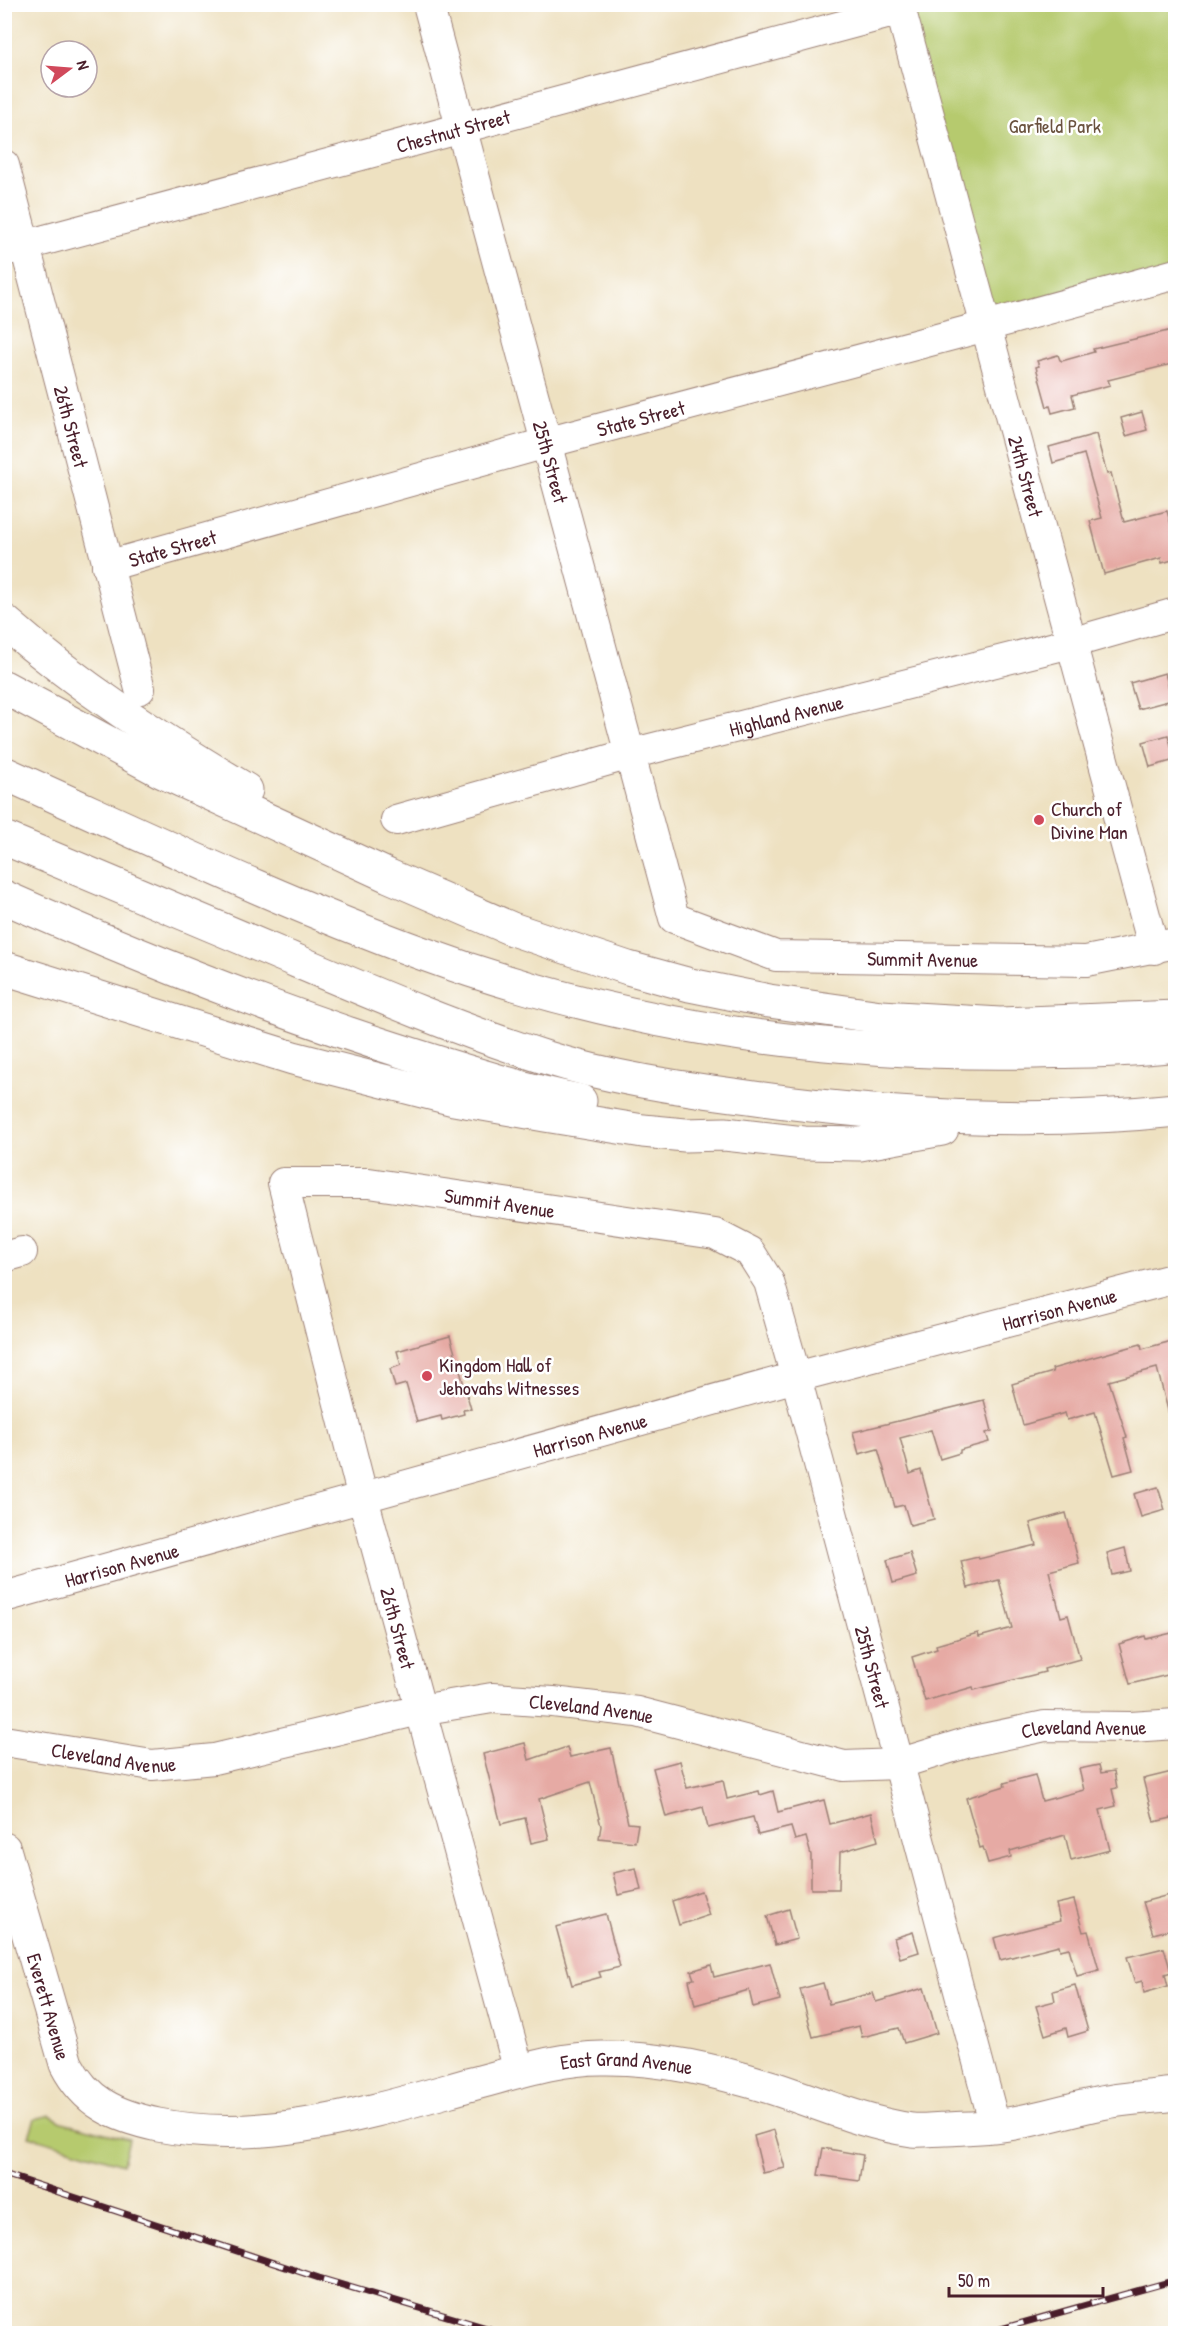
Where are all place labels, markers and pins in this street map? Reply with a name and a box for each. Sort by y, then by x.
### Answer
place label: Church of Divine Man [1051,795,1128,845]
marker: Church of Divine Man [1032,813,1046,827]
place label: Kingdom Hall of Jehovahs Witnesses [439,1351,579,1401]
marker: Kingdom Hall of Jehovahs Witnesses [420,1369,434,1383]

